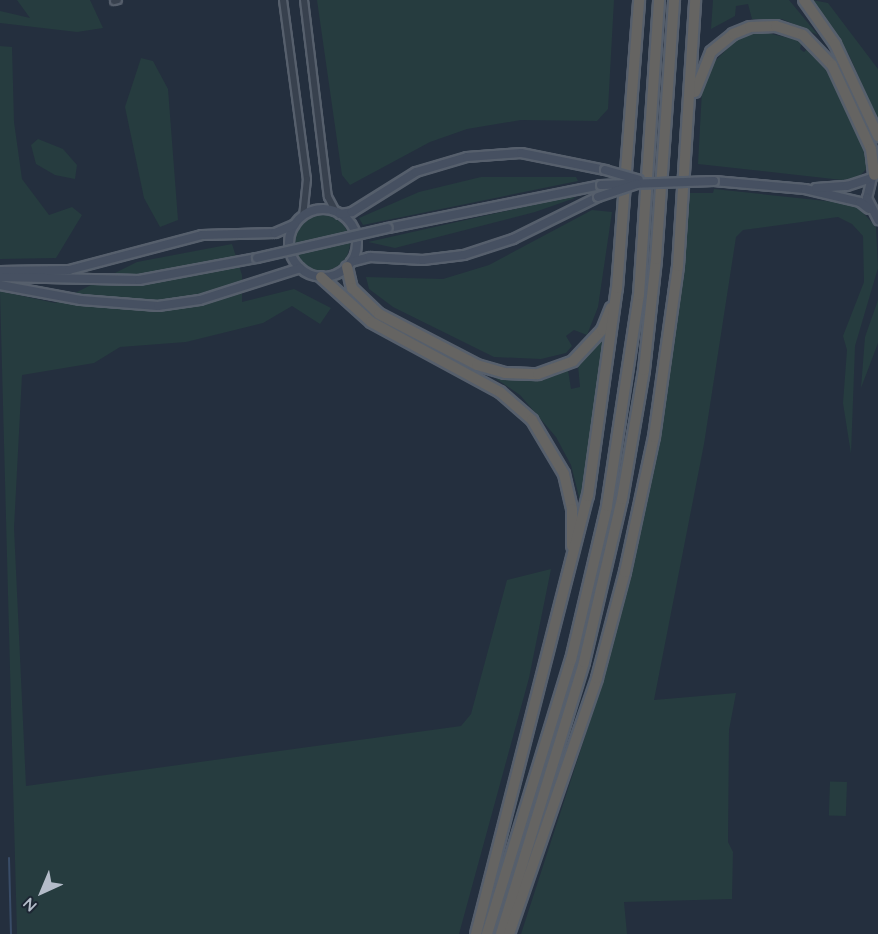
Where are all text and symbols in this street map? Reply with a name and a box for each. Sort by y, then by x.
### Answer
north arrow [12,862,72,922]
text: N [18,894,41,916]

